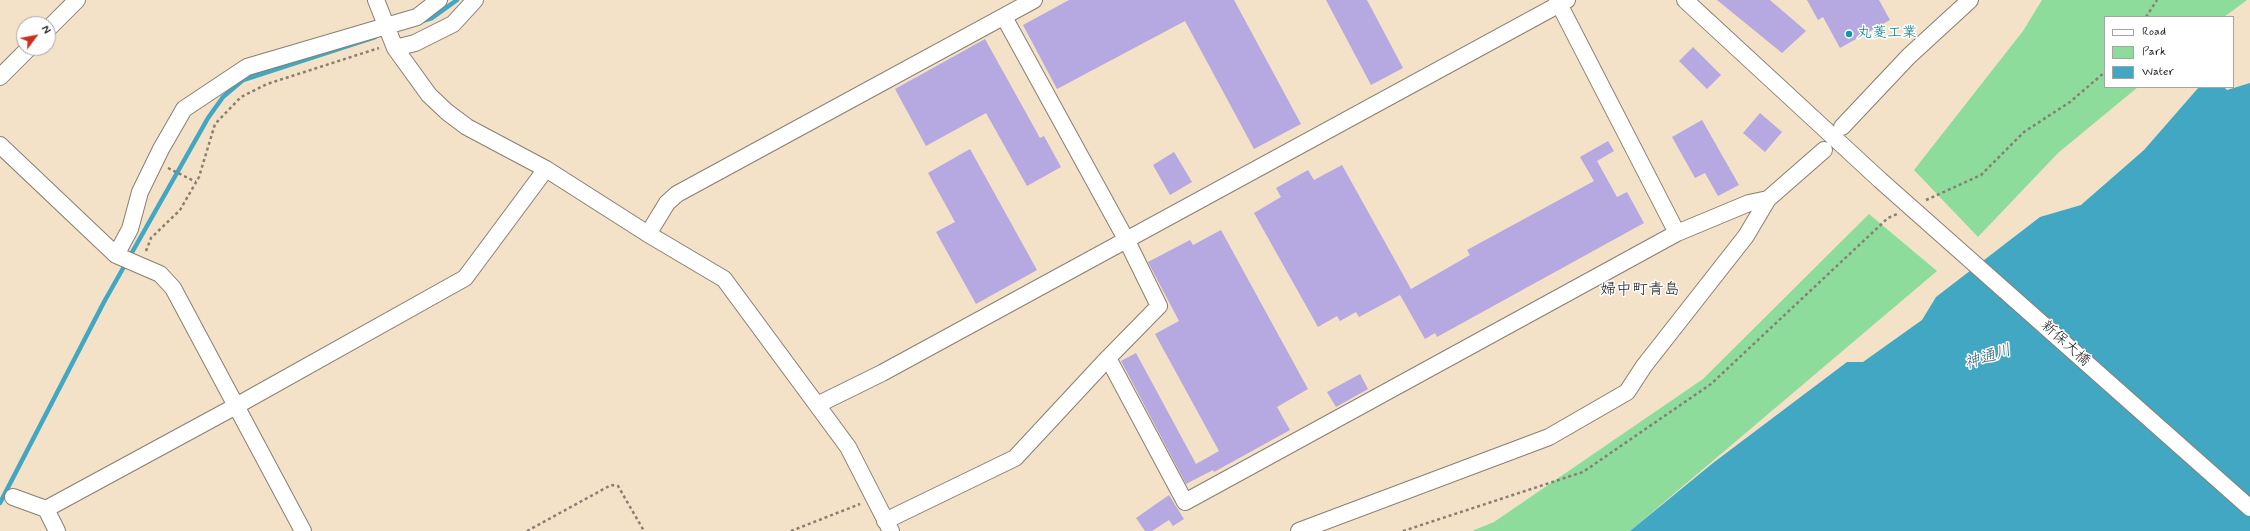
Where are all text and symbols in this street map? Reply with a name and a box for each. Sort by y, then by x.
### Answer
north arrow [16,16,56,56]
legend [2104,16,2234,88]
text: N [37,23,53,37]
text: Road [2142,24,2166,40]
place label: 丸菱工業 [1857,25,1917,43]
marker: 丸菱工業 [1844,29,1854,39]
text: Park [2142,44,2166,60]
text: Water [2142,64,2174,80]
district label: 婦中町青島 [1600,281,1680,301]
street label: 新保大橋 [2037,317,2093,371]
water label: 神通川 [1962,341,2014,375]

